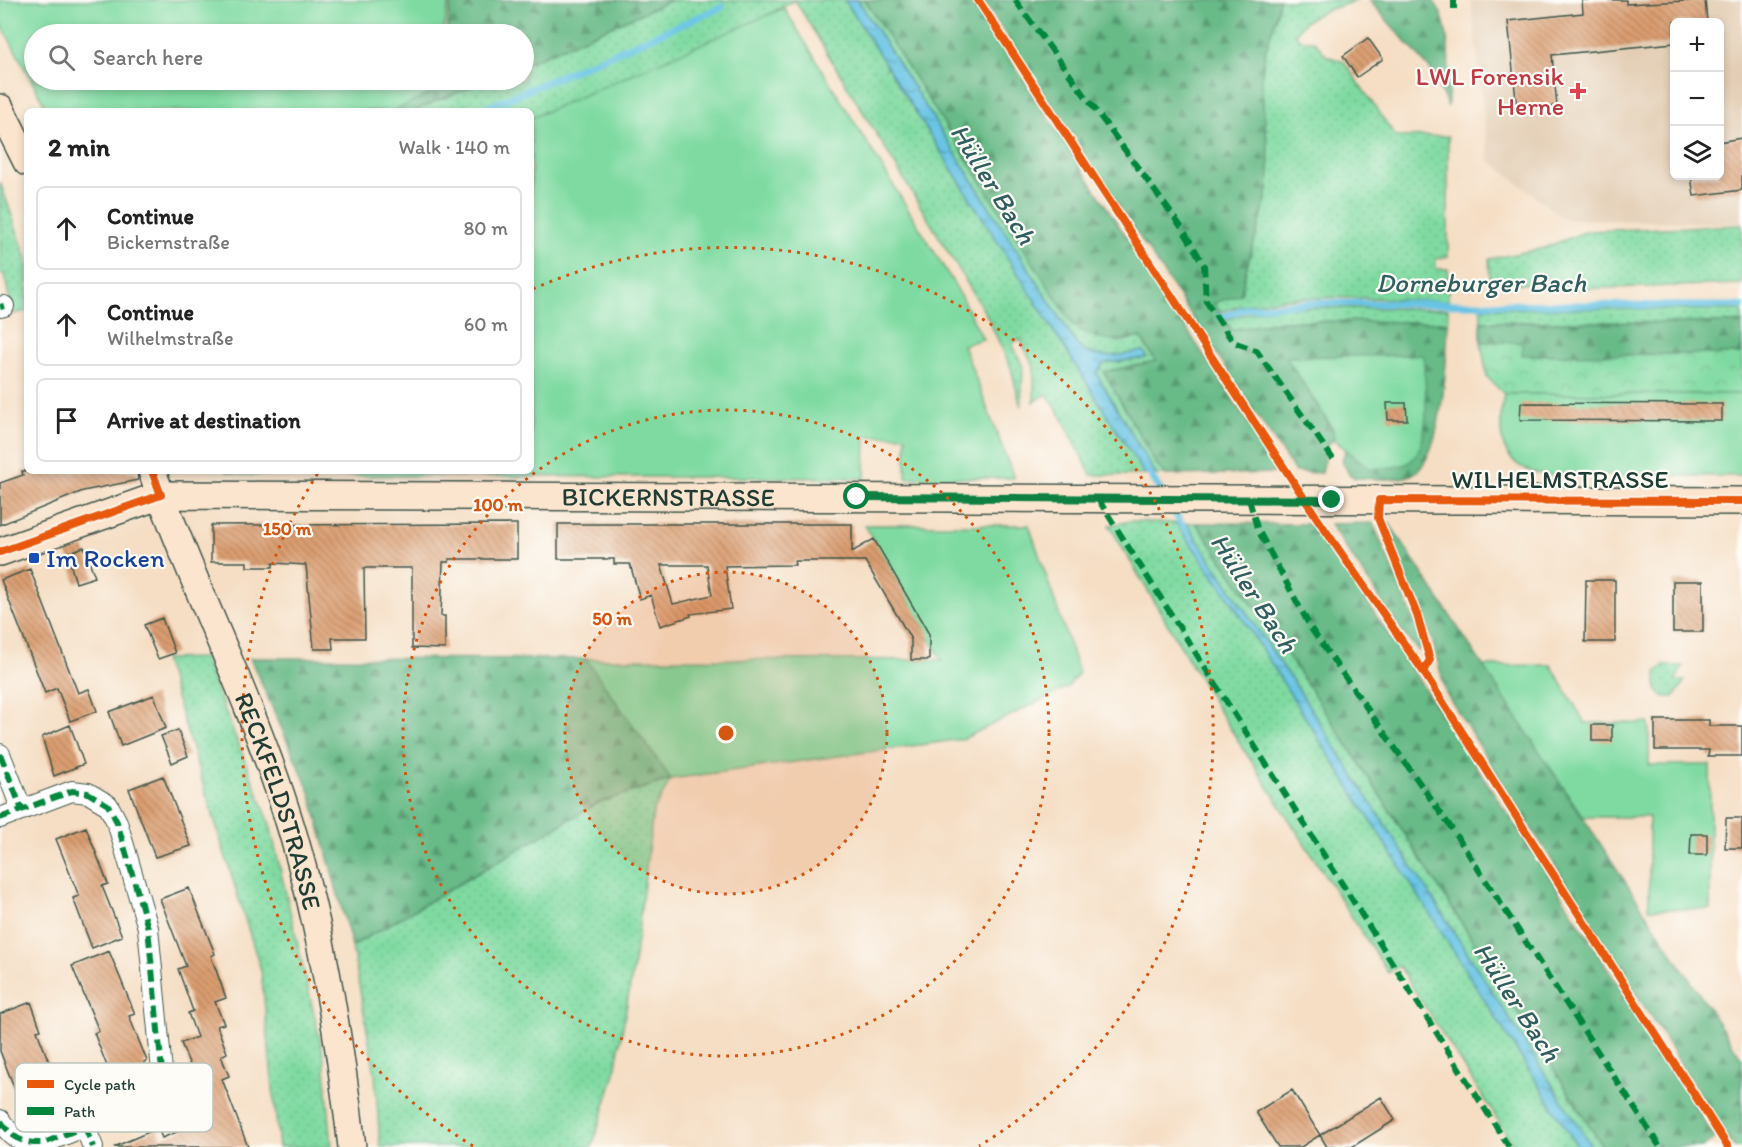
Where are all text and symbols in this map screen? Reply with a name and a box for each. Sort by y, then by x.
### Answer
map controls [1670,18,1724,180]
button: + [1670,18,1724,72]
search box [24,24,534,90]
icon: search [45,41,78,74]
text: Search here [93,44,203,71]
place label: LWL Forensik Herne [1416,60,1565,122]
button: − [1670,72,1724,126]
marker: LWL Forensik Herne [1569,82,1587,100]
water label: Hüller Bach [943,117,1043,250]
button: layers [1670,126,1724,180]
text: 2 min [48,131,110,163]
text: Walk · 140 m [399,135,510,159]
text: Continue [107,203,194,230]
icon: ahead [50,212,83,245]
text: 80 m [463,216,508,240]
text: Bickernstraße [107,230,230,254]
water label: Dorneburger Bach [1376,266,1586,299]
text: Continue [107,299,194,326]
icon: ahead [50,308,83,341]
text: 60 m [464,312,508,336]
text: Wilhelmstraße [107,326,234,350]
icon: arrive [50,404,83,437]
text: Arrive at destination [107,407,301,434]
street label: WILHELMSTRASSE [1451,463,1669,495]
street label: BICKERNSTRASSE [562,481,775,513]
route start [843,483,869,509]
route end [1318,486,1344,512]
text: 100 m [473,494,524,516]
text: 150 m [263,518,312,540]
water label: Hüller Bach [1204,527,1305,659]
place label: Im Rocken [46,542,165,574]
marker: Im Rocken [27,551,41,565]
text: 50 m [592,608,633,630]
street label: RECKFELDSTRASSE [228,688,328,913]
centre of rings [716,723,736,743]
water label: Hüller Bach [1467,936,1568,1068]
legend [15,1063,213,1132]
text: Cycle path [64,1075,136,1094]
text: Path [64,1102,95,1121]

